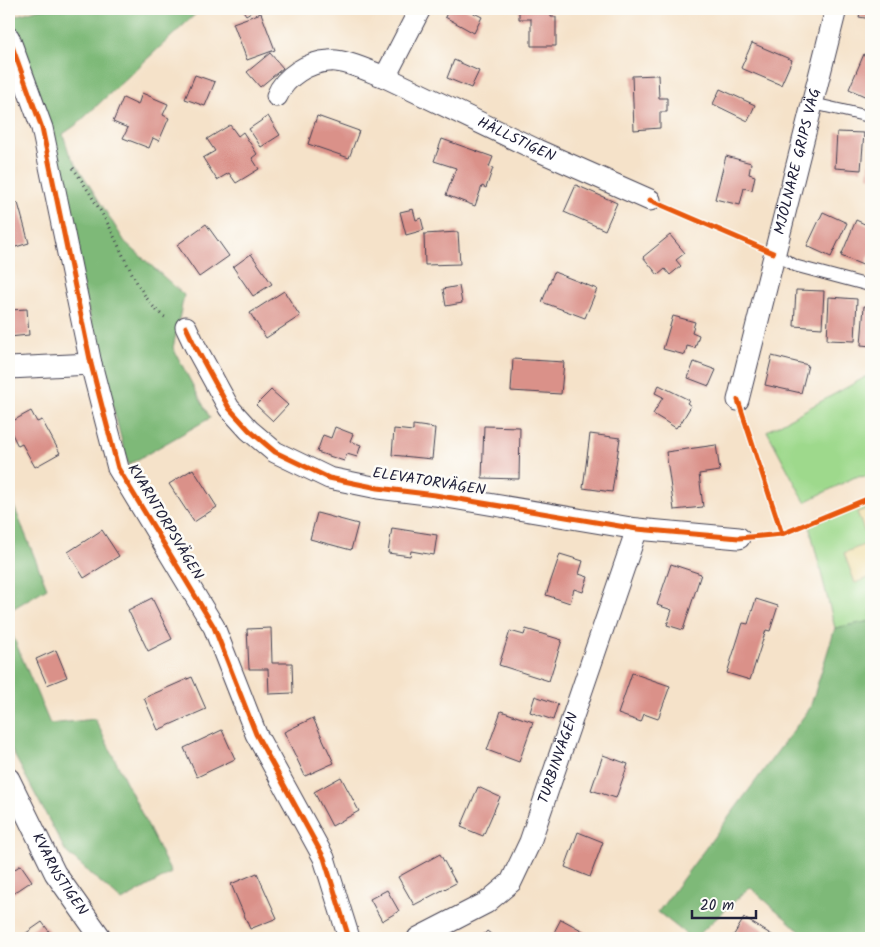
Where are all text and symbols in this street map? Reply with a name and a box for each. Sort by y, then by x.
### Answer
street label: MJÖLNARE GRIPS VÄG [768,86,828,237]
street label: HÄLLSTIGEN [473,111,559,169]
street label: KVARNTORPSVÄGEN [121,459,209,585]
street label: ELEVATORVÄGEN [371,461,487,503]
street label: TURBINVÄGEN [532,709,585,807]
street label: KVARNSTIGEN [25,829,94,921]
scale bar [692,887,756,919]
text: 20 m [700,894,734,918]

